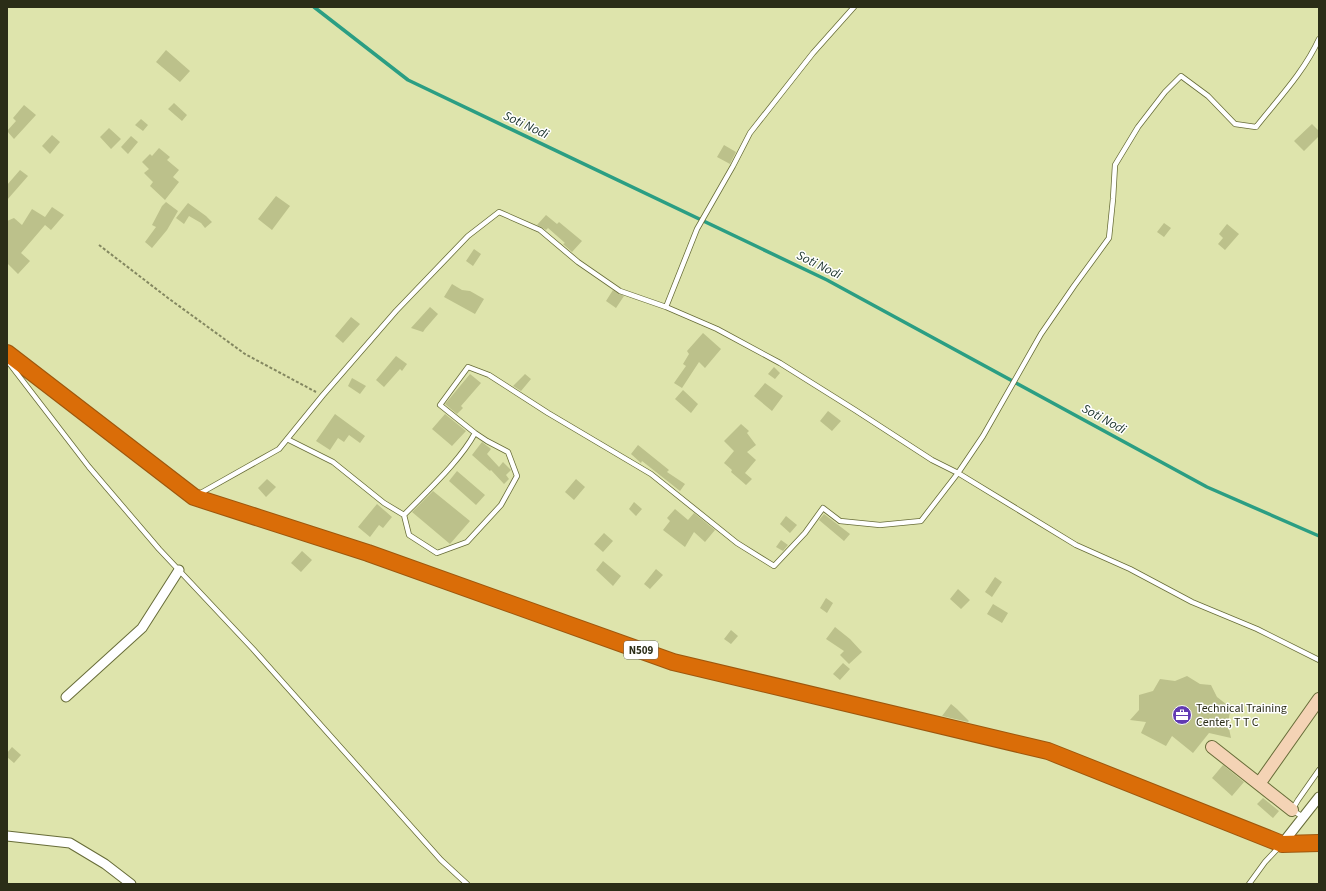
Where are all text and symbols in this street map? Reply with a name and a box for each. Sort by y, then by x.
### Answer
water label: Soti Nodi [500,107,552,144]
water label: Soti Nodi [794,246,845,284]
water label: Soti Nodi [1079,400,1130,439]
road number: N509 [624,641,658,659]
place label: Technical Training Center, T T C [1196,700,1287,731]
office icon: Technical Training Center, T T C [1171,704,1193,726]

